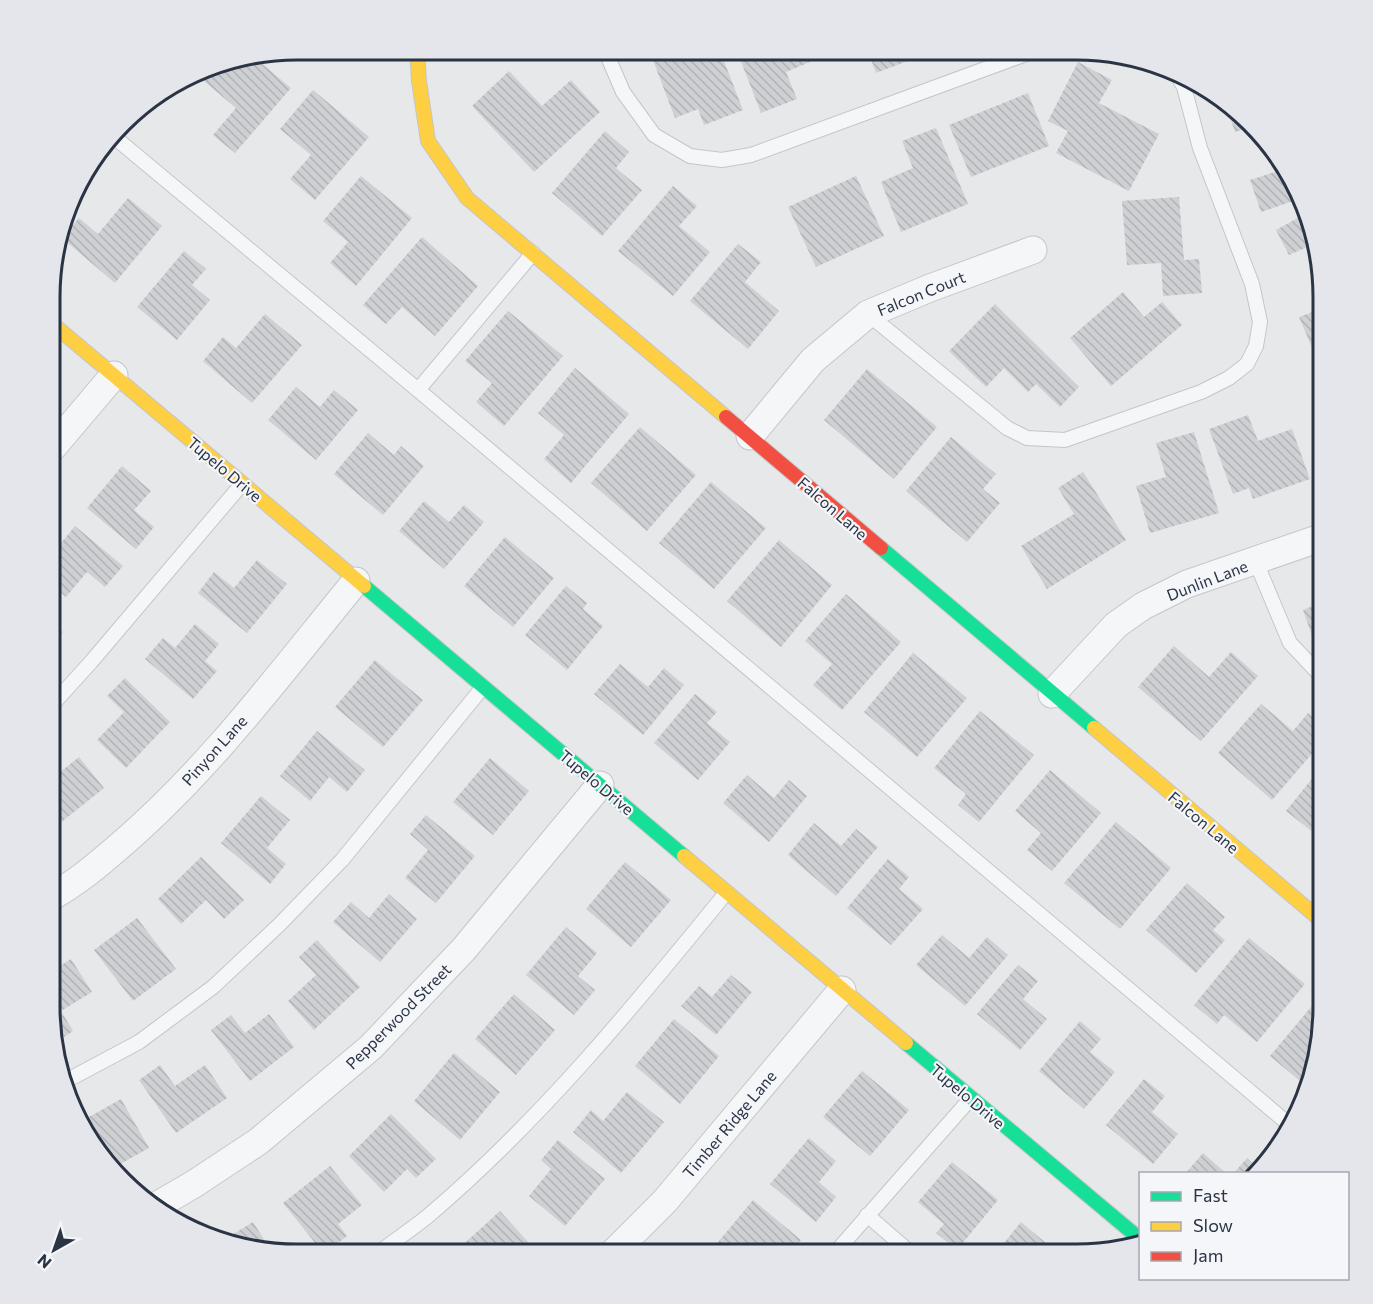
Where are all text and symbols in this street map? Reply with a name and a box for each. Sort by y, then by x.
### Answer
street label: Falcon Court [874,267,968,319]
street label: Tupelo Drive [184,432,266,506]
street label: Falcon Lane [794,473,872,543]
street label: Dunlin Lane [1164,556,1250,604]
street label: Pinyon Lane [177,711,251,789]
street label: Tupelo Drive [556,745,638,819]
street label: Falcon Lane [1165,787,1243,857]
street label: Pepperwood Street [341,959,455,1073]
street label: Tupelo Drive [927,1059,1009,1133]
street label: Timber Ridge Lane [678,1066,780,1182]
legend [1139,1172,1349,1280]
text: Fast [1193,1184,1228,1206]
text: Slow [1193,1214,1233,1236]
north arrow [24,1220,84,1280]
text: Jam [1193,1244,1223,1266]
text: N [33,1251,55,1273]

